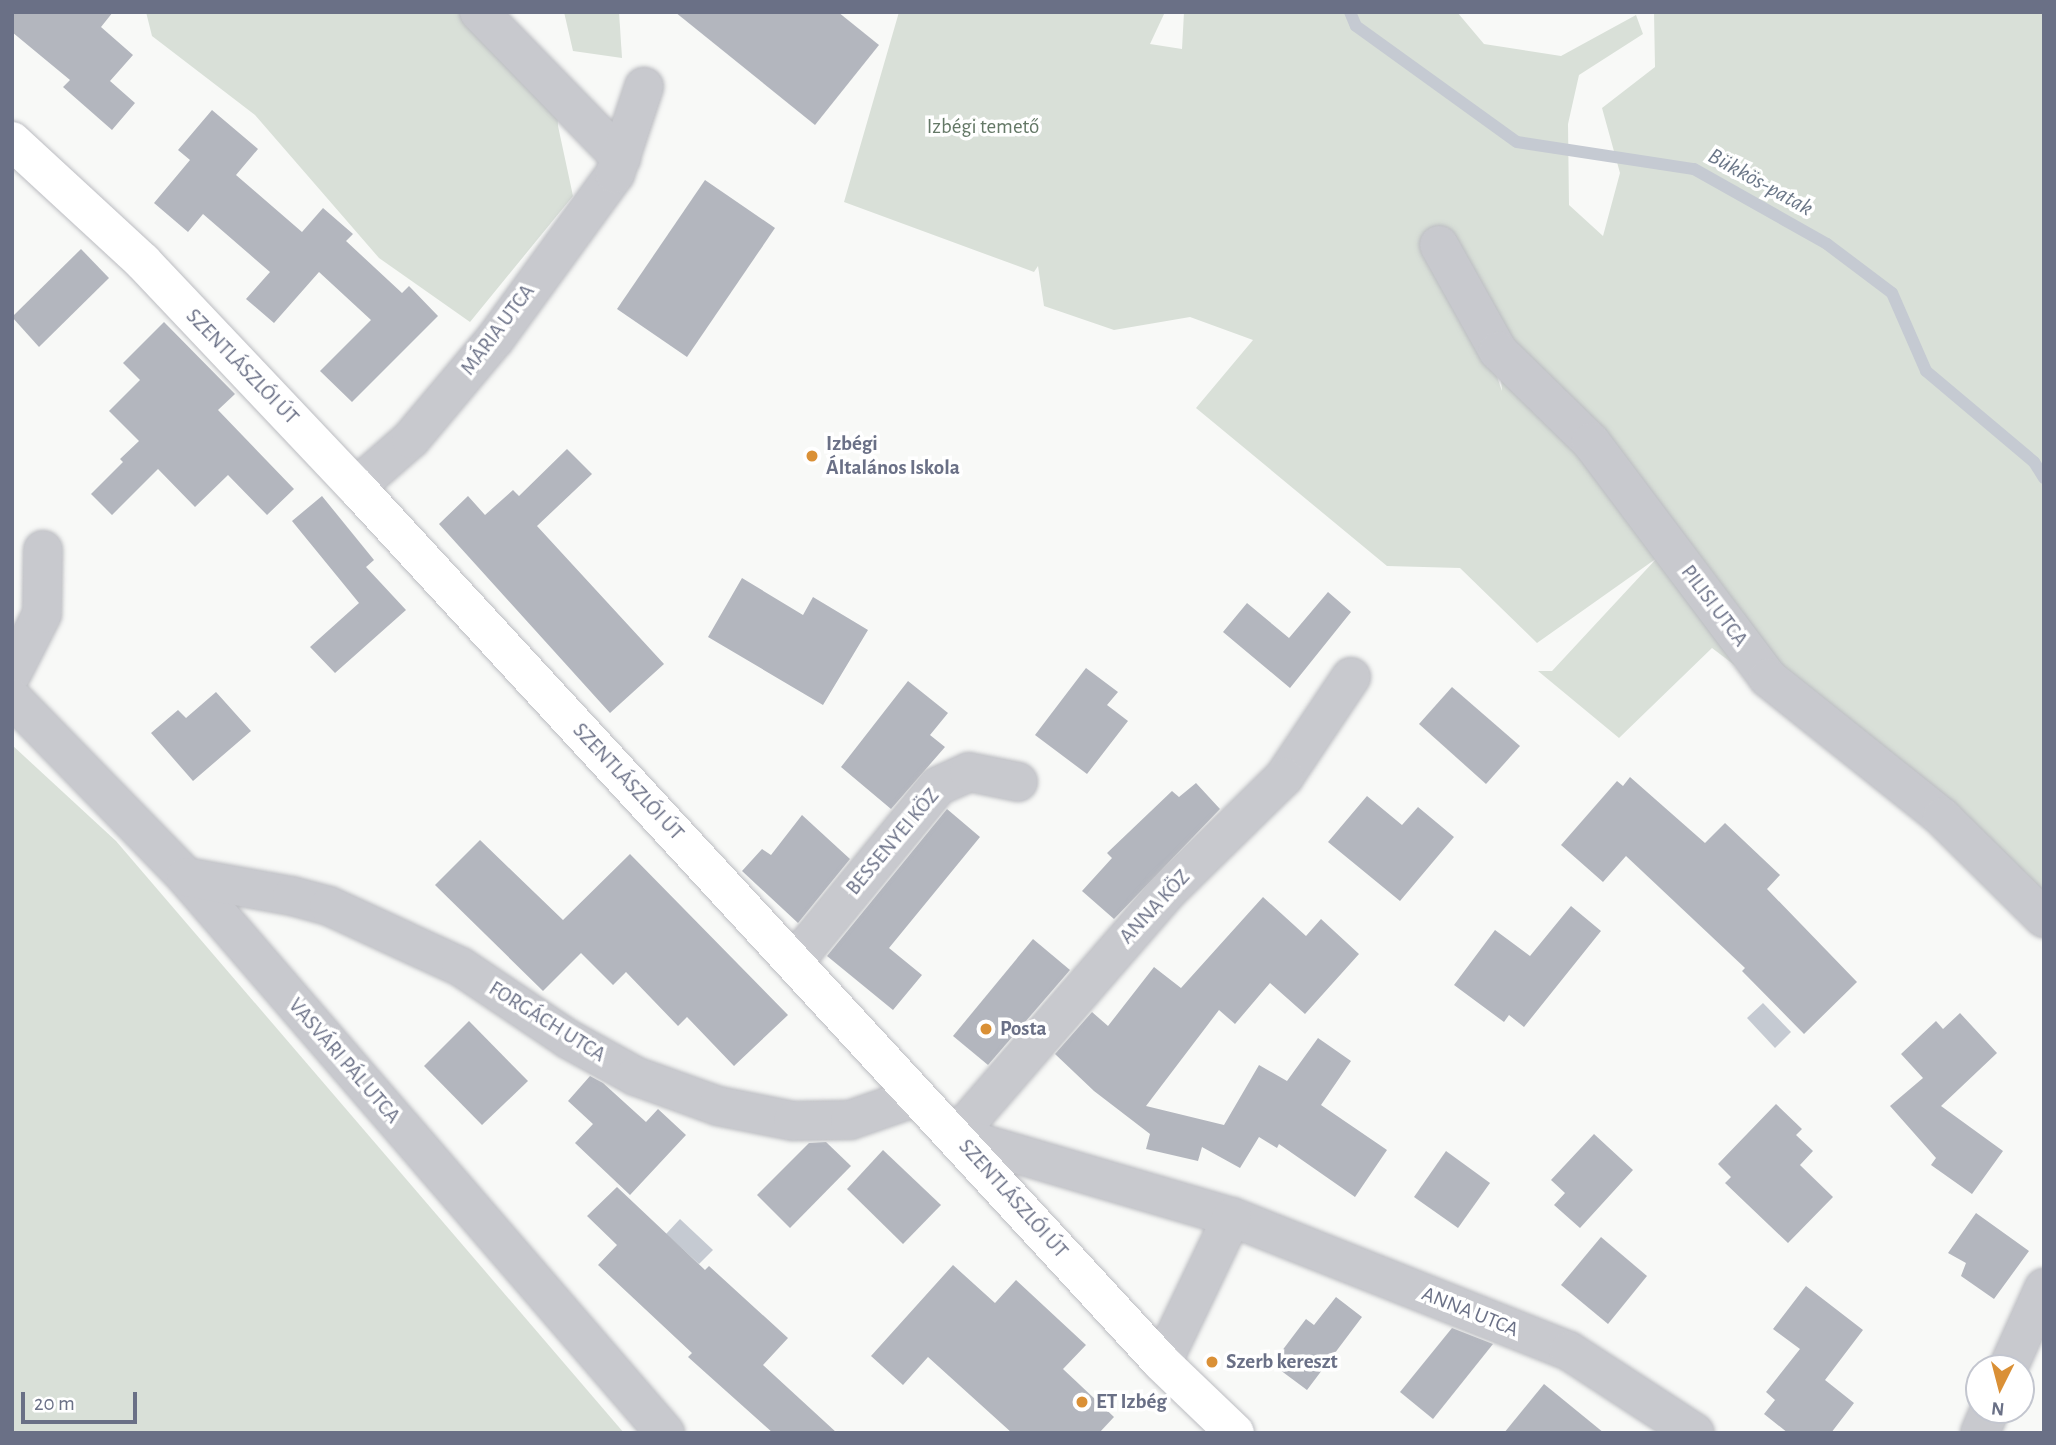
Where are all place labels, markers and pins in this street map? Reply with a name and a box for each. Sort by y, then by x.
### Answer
place label: Izbégi Általános Iskola [826,431,960,481]
marker: Izbégi Általános Iskola [804,448,820,464]
place label: Posta [1000,1016,1047,1042]
marker: Posta [978,1021,994,1037]
place label: Szerb kereszt [1226,1349,1338,1375]
marker: Szerb kereszt [1204,1354,1220,1370]
place label: ET Izbég [1096,1389,1167,1415]
marker: ET Izbég [1074,1394,1090,1410]

